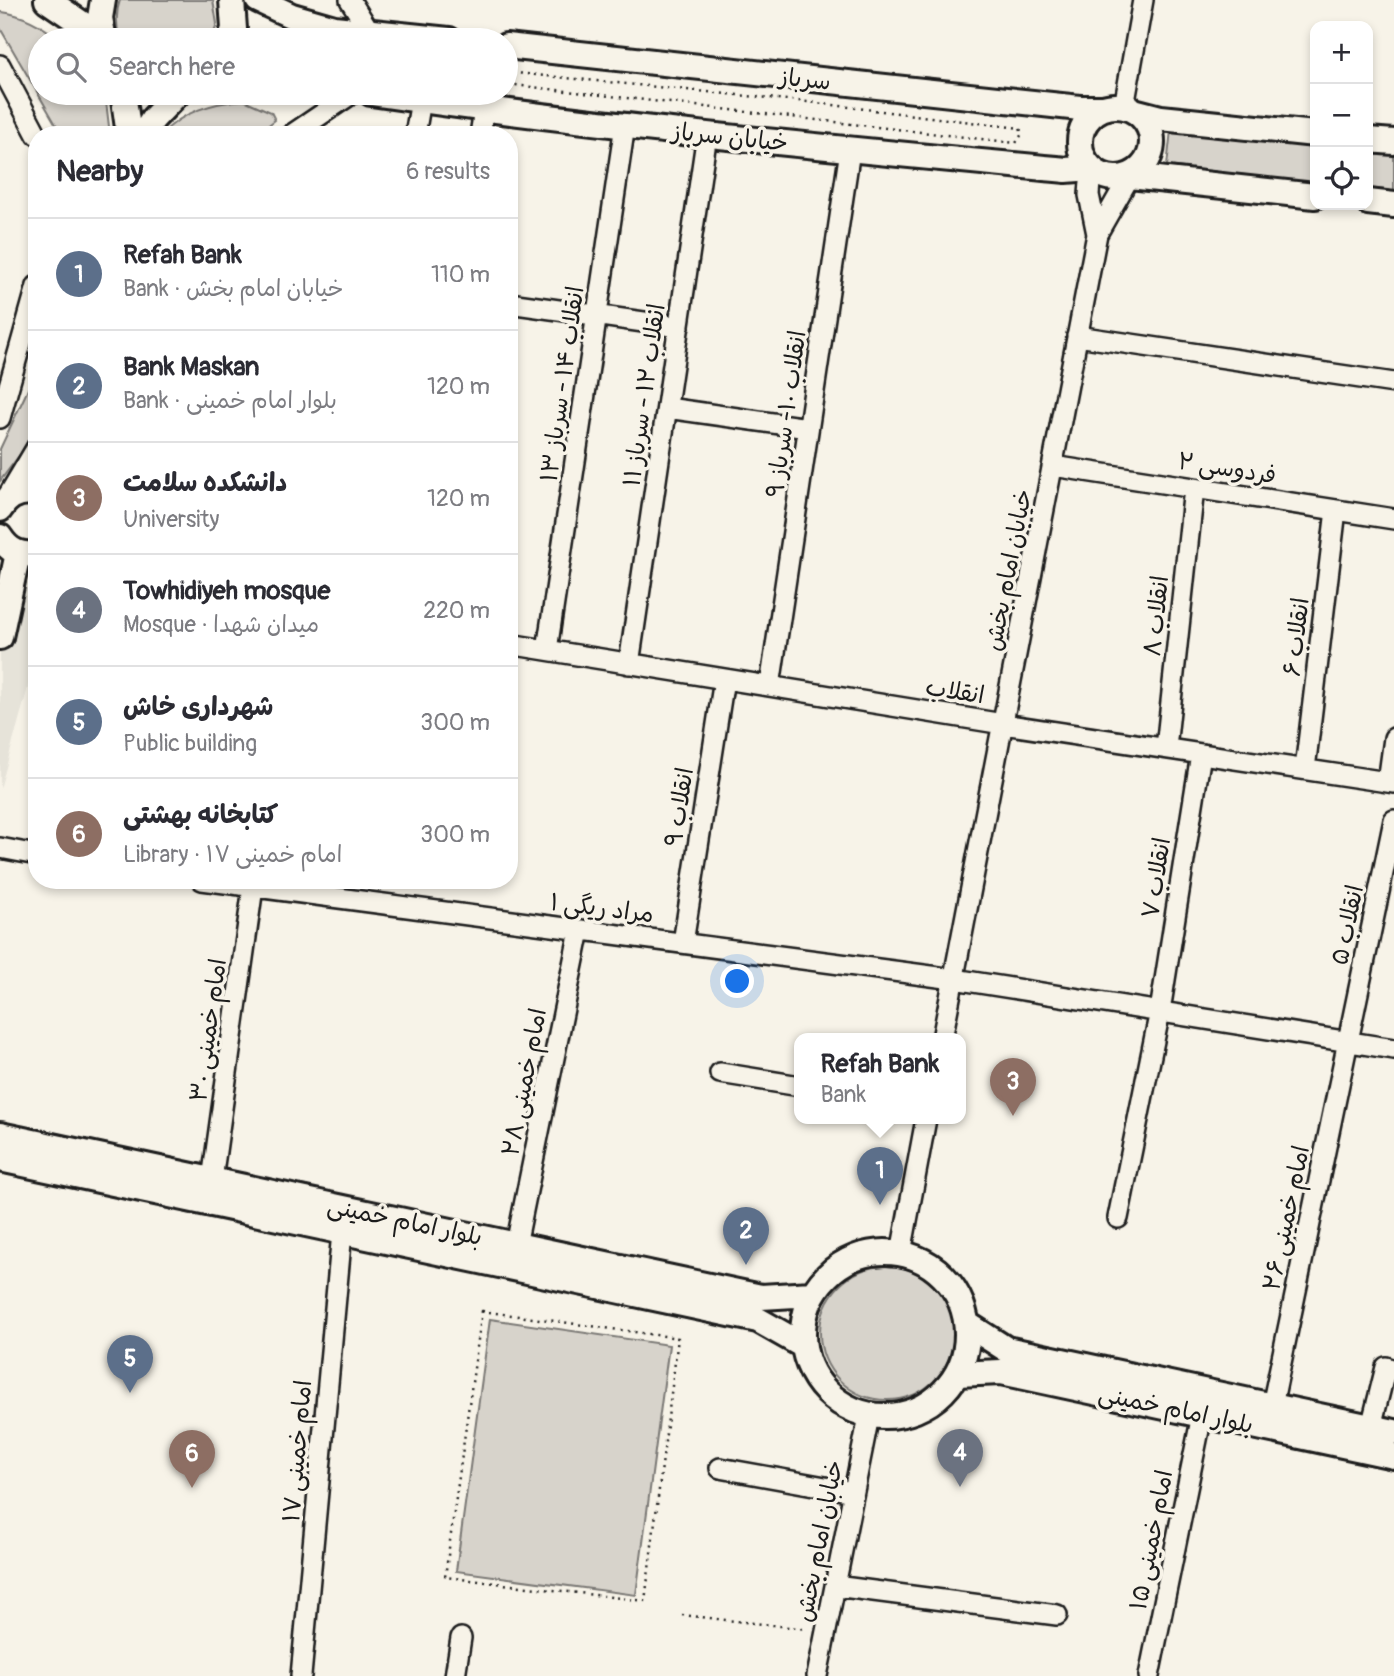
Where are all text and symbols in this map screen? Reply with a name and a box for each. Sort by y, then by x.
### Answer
map controls [1310,21,1373,210]
button: + [1310,21,1373,84]
search box [28,28,518,105]
icon: search [52,48,90,86]
text: Search here [108,51,235,83]
street label: سرباز [776,62,832,97]
button: − [1310,84,1373,147]
street label: خیابان سرباز [669,117,789,158]
button: locate [1310,147,1373,210]
text: Nearby [56,153,143,190]
text: 6 results [406,157,490,186]
text: Refah Bank [123,239,242,271]
text: 1 [75,260,84,289]
text: 110 m [431,260,490,289]
text: Bank · خیابان امام بخش [123,274,343,303]
street label: انقلاب ۱۴ - سرباز ۱۳ [534,284,591,484]
street label: انقلاب ۱۲ - سرباز ۱۱ [617,302,672,488]
street label: انقلاب ۱۰- سرباز ۹ [760,329,813,500]
text: Bank Maskan [123,351,260,383]
text: 2 [73,372,85,401]
text: 120 m [427,372,490,401]
text: Bank · بلوار امام خمینی [123,386,337,415]
street label: فردوسی ۲ [1176,446,1278,491]
text: دانشکده سلامت [123,467,287,499]
text: 3 [73,484,85,513]
text: 120 m [427,484,490,513]
street label: خیابان امام بخش [979,487,1041,654]
text: University [123,505,219,534]
street label: انقلاب ۸ [1138,574,1175,658]
text: Towhidiyeh mosque [123,575,330,607]
text: 4 [72,596,86,625]
text: 220 m [423,596,490,625]
street label: انقلاب ۶ [1277,596,1316,678]
text: Mosque · میدان شهدا [123,610,319,639]
street label: انقلاب [923,673,986,710]
text: شهرداری خاش [123,691,274,723]
text: 5 [73,708,85,737]
text: 300 m [420,708,490,737]
text: Public building [123,729,257,758]
street label: انقلاب ۹ [659,766,700,849]
text: کتابخانه بهشتی [123,799,278,831]
text: 6 [72,820,86,849]
text: 300 m [420,820,490,849]
street label: انقلاب ۷ [1136,836,1177,921]
text: Library · امام خمینی ۱۷ [123,840,342,869]
street label: انقلاب ۵ [1325,882,1370,968]
street label: مراد ریگی ۱ [548,888,656,929]
street label: امام خمینی ۳۰ [184,957,236,1104]
your location [720,964,754,998]
street label: امام خمینی ۲۸ [496,1006,556,1159]
popup [794,1033,966,1124]
text: Refah Bank [821,1048,939,1080]
pin: 3 [990,1058,1036,1116]
text: Bank [821,1080,866,1109]
street label: امام خمینی ۲۶ [1257,1143,1319,1294]
pin: 1 [857,1147,903,1205]
street label: بلوار امام خمینی [324,1191,485,1255]
pin: 2 [723,1207,769,1265]
pin: 5 [107,1335,153,1393]
street label: امام خمینی ۱۷ [277,1379,321,1524]
street label: بلوار امام خمینی [1095,1379,1256,1443]
pin: 4 [937,1429,983,1487]
pin: 6 [169,1430,215,1488]
street label: خیابان امام بخش [790,1458,852,1625]
street label: امام خمینی ۱۵ [1124,1467,1182,1613]

